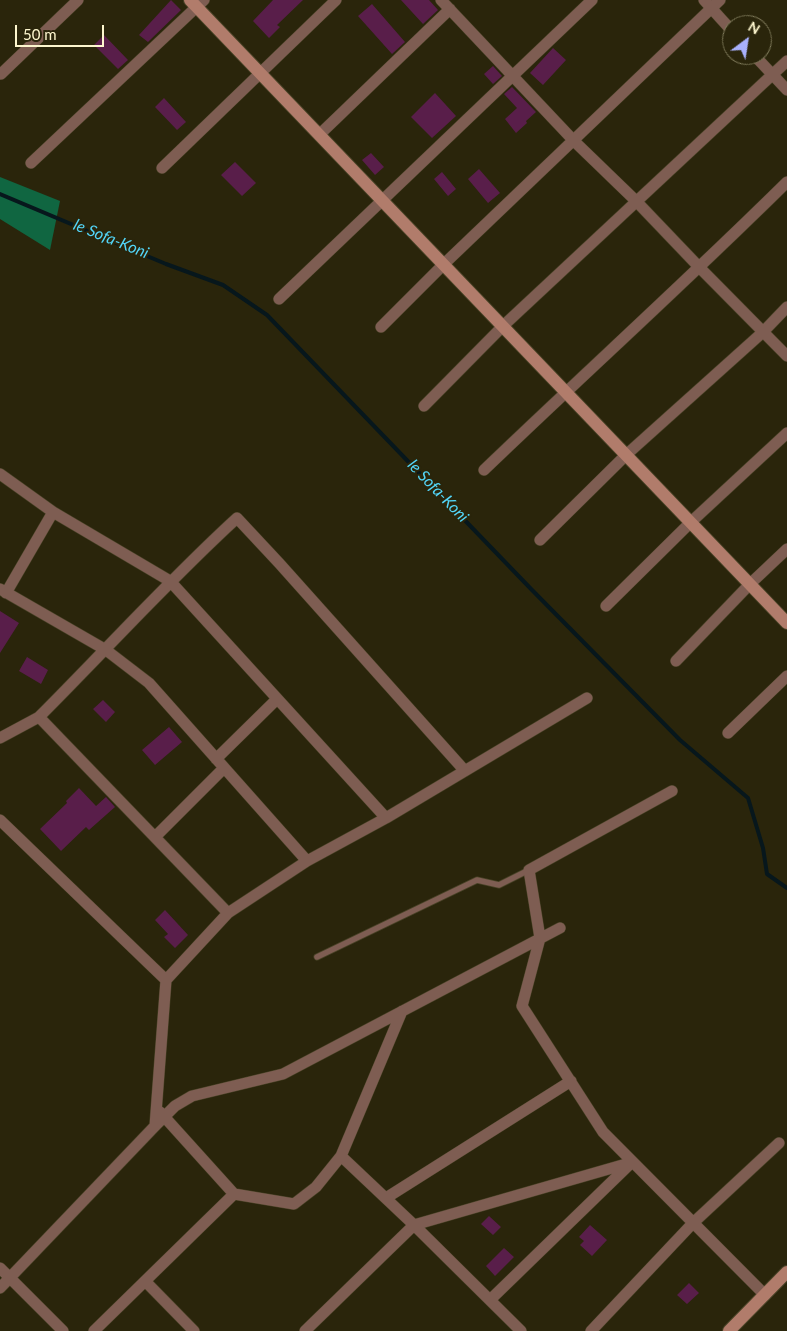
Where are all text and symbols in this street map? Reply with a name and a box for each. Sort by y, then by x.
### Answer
scale bar [18,15,106,47]
north arrow [722,15,772,65]
text: N [745,18,763,38]
text: 50 m [23,25,57,43]
water label: le Sofa-Koni [71,215,151,263]
water label: le Sofa-Koni [403,456,473,526]

